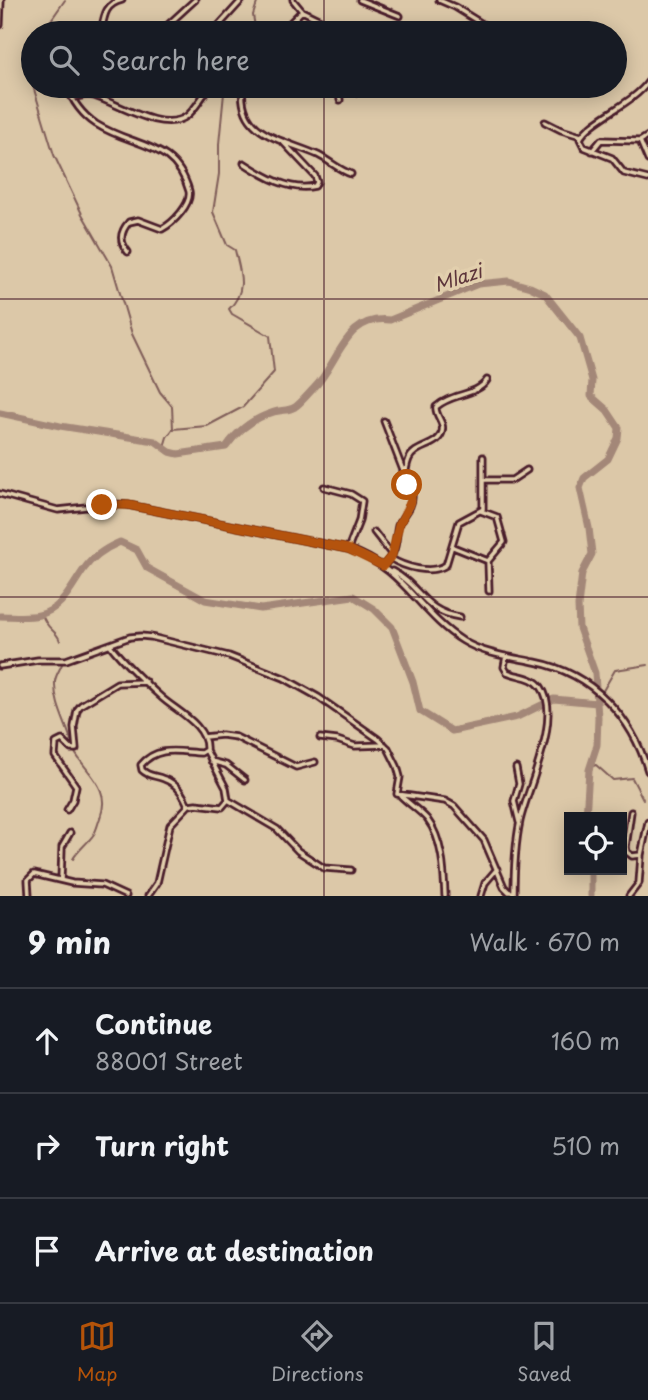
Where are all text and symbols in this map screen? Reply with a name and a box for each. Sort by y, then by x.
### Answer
search box [21,21,627,98]
text: Search here [101,40,250,79]
icon: search [45,41,83,79]
water label: Mlazi [430,255,488,298]
route start [391,469,422,500]
route end [86,489,117,520]
map controls [564,812,627,875]
button: locate [564,812,627,875]
text: 9 min [28,919,111,964]
text: Walk · 670 m [469,924,620,959]
text: Continue [95,1004,212,1043]
icon: ahead [28,1022,66,1060]
text: 160 m [551,1023,620,1058]
text: 88001 Street [95,1043,243,1078]
text: Turn right [95,1126,229,1165]
icon: right [28,1127,66,1165]
text: 510 m [551,1128,620,1163]
text: Arrive at destination [95,1231,374,1270]
icon: arrive [28,1232,66,1270]
tab: Map [77,1317,117,1387]
tab: Directions [271,1317,364,1387]
tab: Saved [517,1317,571,1387]

